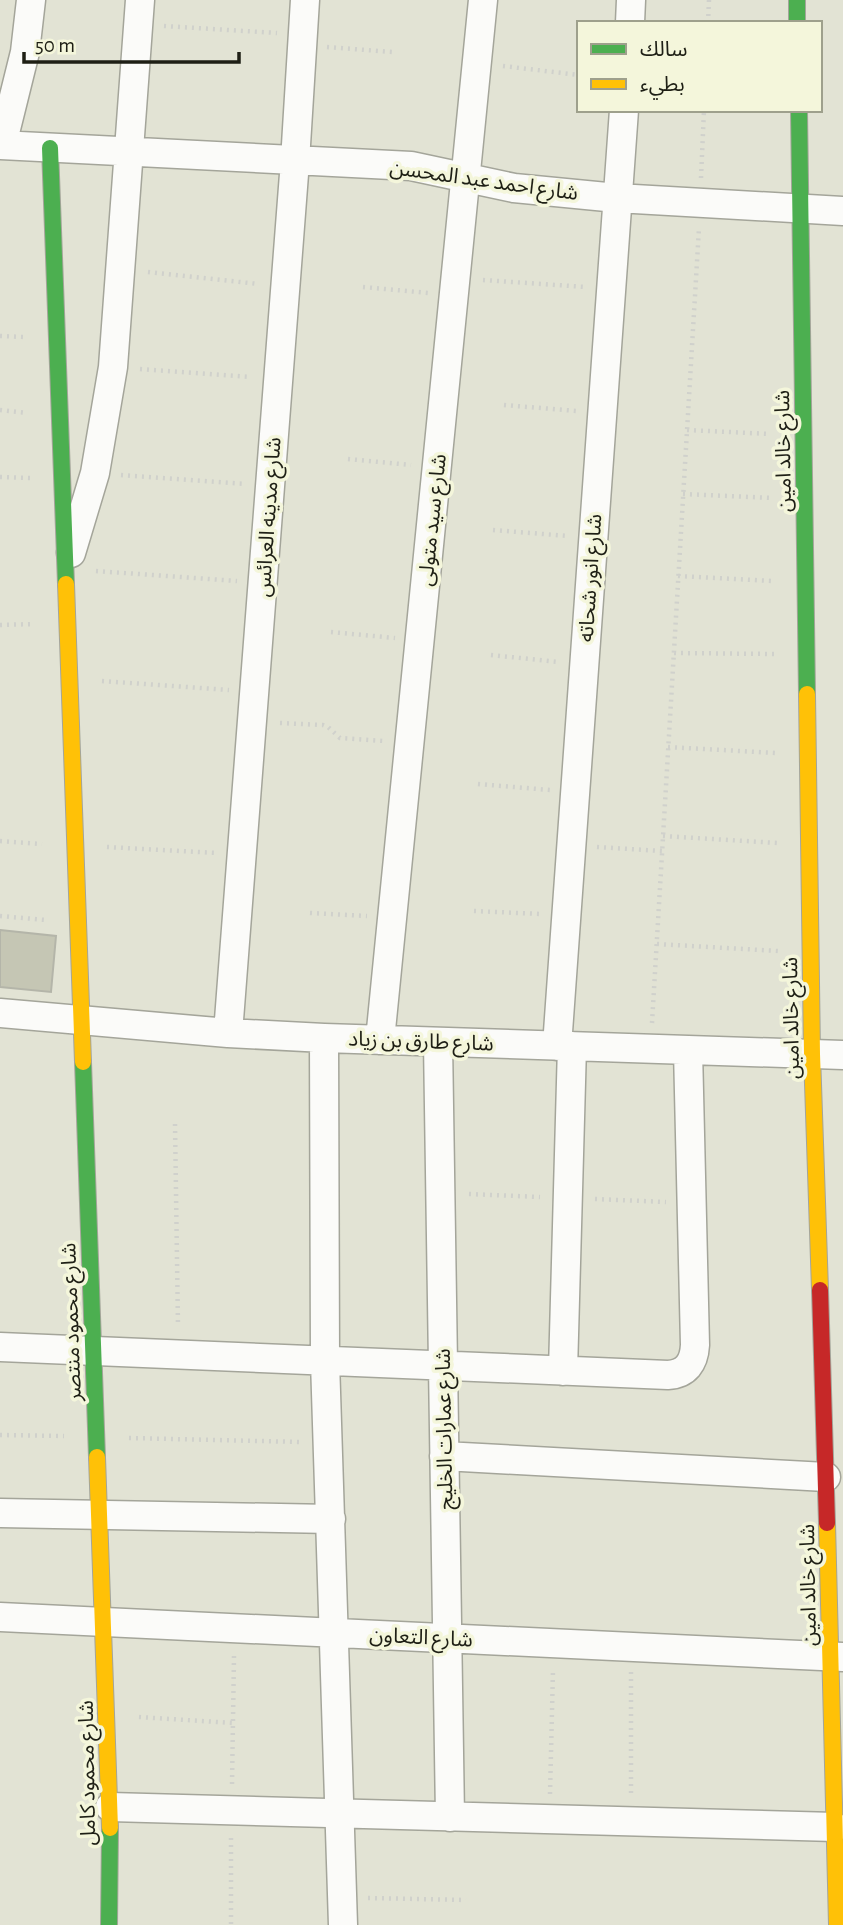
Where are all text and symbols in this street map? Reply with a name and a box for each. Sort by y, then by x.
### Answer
scale bar [24,21,240,65]
legend [577,21,822,112]
text: 50 m [35,35,75,56]
text: سالك [640,39,687,60]
text: بطيء [640,74,685,100]
street label: شارع احمد عبد المحسن [388,157,580,208]
street label: شارع خالد امين [772,390,799,512]
street label: شارع مدينه العرائس [252,436,289,598]
street label: شارع سيد متولى [415,453,454,588]
street label: شارع انور شحاته [576,513,609,643]
street label: شارع خالد امين [780,957,807,1079]
street label: شارع طارق بن زياد [348,1028,494,1059]
street label: شارع محمود منتصر [58,1242,89,1403]
street label: شارع عمارات الخليج [433,1348,460,1510]
street label: شارع خالد امين [797,1524,824,1646]
street label: شارع التعاون [369,1624,473,1655]
street label: شارع محمود كامل [76,1700,103,1846]

